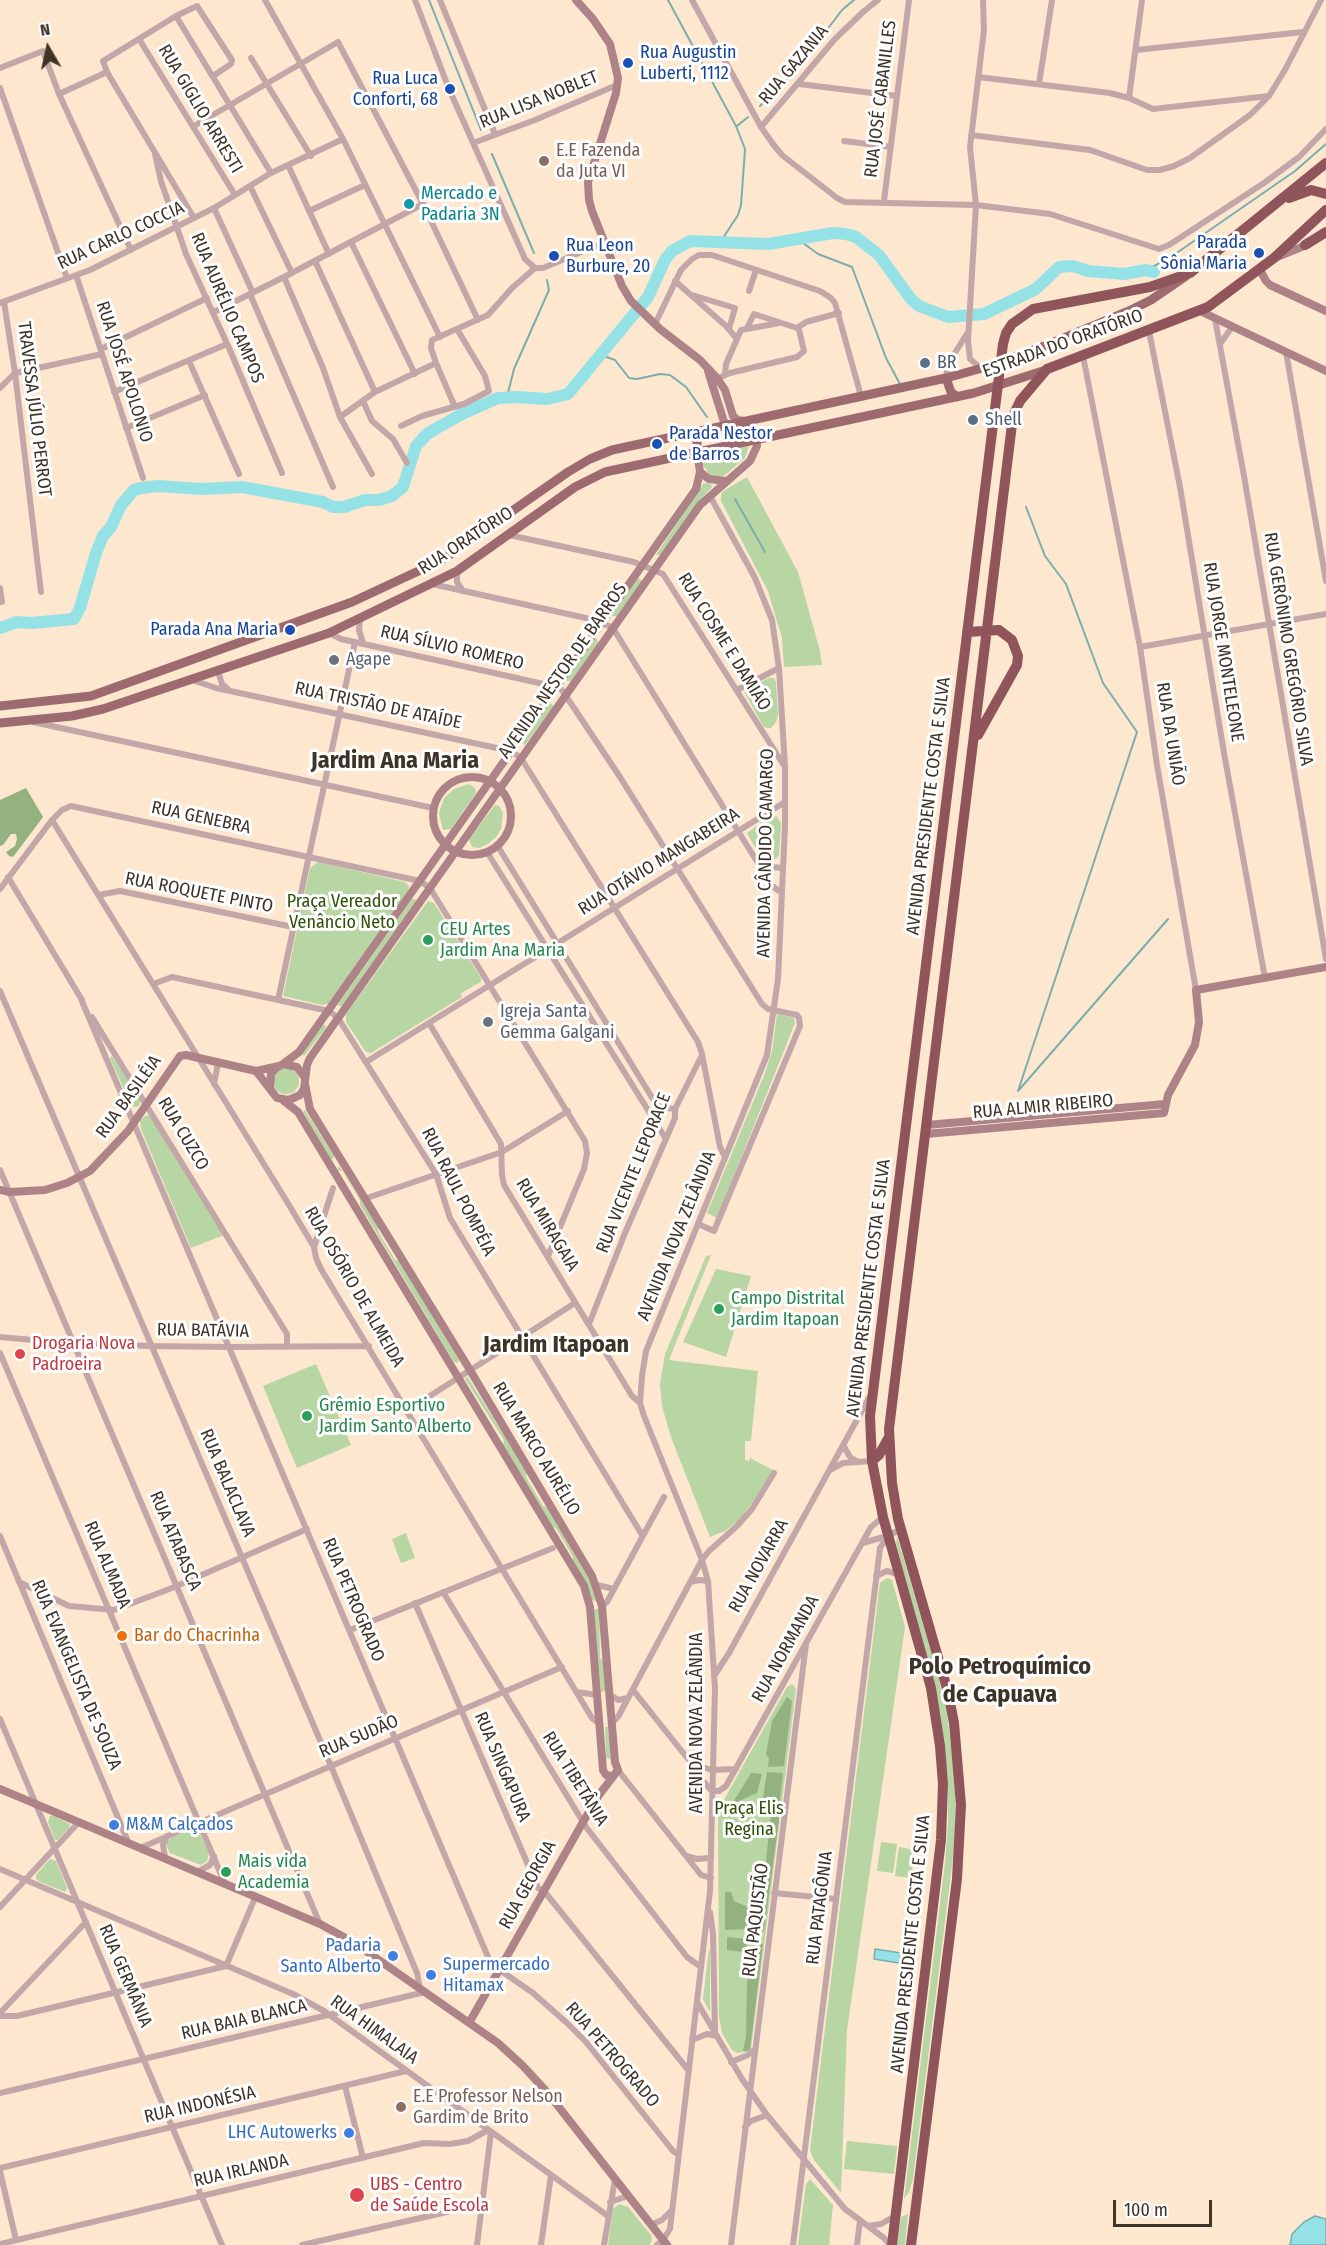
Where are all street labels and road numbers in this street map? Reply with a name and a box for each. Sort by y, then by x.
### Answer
street label: RUA JOSÉ CABANILLES [861,19,901,179]
street label: RUA GAZANIA [755,21,833,109]
street label: RUA GIGLIO ARRESTI [153,41,247,177]
street label: RUA LISA NOBLET [477,66,601,134]
street label: RUA CARLO COCCIA [54,197,188,275]
street label: RUA AURÉLIO CAMPOS [186,230,268,386]
street label: RUA JOSÉ APOLONIO [91,299,157,445]
street label: ESTRADA DO ORATÓRIO [980,305,1146,383]
street label: TRAVESSA JÚLIO PERROT [13,320,55,498]
street label: RUA ORATÓRIO [415,502,517,580]
street label: RUA GERÔNIMO GREGÓRIO SILVA [1259,531,1317,767]
street label: RUA JORGE MONTELEONE [1198,561,1248,743]
street label: RUA COSME E DAMIÃO [673,569,775,715]
street label: AVENIDA NESTOR DE BARROS [494,579,632,763]
street label: RUA SÍLVIO ROMERO [378,621,526,675]
street label: AVENIDA PRESIDENTE COSTA E SILVA [902,676,956,936]
street label: RUA TRISTÃO DE ATAÍDE [293,678,463,734]
street label: RUA DA UNIÃO [1151,681,1189,787]
street label: AVENIDA CÂNDIDO CAMARGO [753,748,779,958]
street label: RUA GENEBRA [149,797,253,839]
street label: RUA OTÁVIO MANGABEIRA [575,804,743,920]
street label: RUA ROQUETE PINTO [123,868,275,918]
street label: RUA BASILÉIA [92,1051,166,1143]
street label: RUA VICENTE LEPORACE [592,1090,676,1256]
street label: RUA ALMIR RIBEIRO [972,1090,1114,1124]
street label: RUA CUZCO [153,1094,213,1174]
street label: RUA RAUL POMPÉIA [416,1124,500,1260]
street label: AVENIDA NOVA ZELÂNDIA [633,1148,721,1324]
street label: AVENIDA PRESIDENTE COSTA E SILVA [842,1158,896,1418]
street label: RUA MIRAGAIA [511,1175,583,1275]
street label: RUA OSÓRIO DE ALMEIDA [299,1203,409,1371]
street label: RUA BATÁVIA [157,1319,249,1343]
street label: RUA MARCO AURÉLIO [488,1378,584,1520]
street label: RUA BALACLAVA [195,1426,259,1540]
street label: RUA ATABASCA [144,1488,206,1594]
street label: RUA NOVARRA [724,1516,794,1616]
street label: RUA ALMADA [79,1518,135,1612]
street label: RUA PETROGRADO [317,1535,389,1665]
street label: RUA EVANGELISTA DE SOUZA [26,1577,126,1773]
street label: RUA NORMANDA [748,1592,824,1706]
street label: AVENIDA NOVA ZELÂNDIA [686,1632,708,1814]
street label: RUA SINGAPURA [469,1709,535,1825]
street label: RUA SUDÃO [316,1711,402,1763]
street label: RUA TIBETÂNIA [537,1728,613,1830]
street label: AVENIDA PRESIDENTE COSTA E SILVA [887,1814,935,2074]
street label: RUA GEORGIA [495,1837,561,1933]
street label: RUA PATAGÔNIA [802,1850,838,1966]
street label: RUA PAQUISTÃO [738,1862,774,1978]
street label: RUA GERMÂNIA [94,1921,156,2031]
street label: RUA HIMALAIA [326,1991,422,2069]
street label: RUA BAIA BLANCA [179,1995,309,2045]
street label: RUA PETROGRADO [560,1998,664,2112]
street label: RUA INDONÉSIA [142,2082,258,2128]
street label: RUA IRLANDA [192,2150,290,2192]

